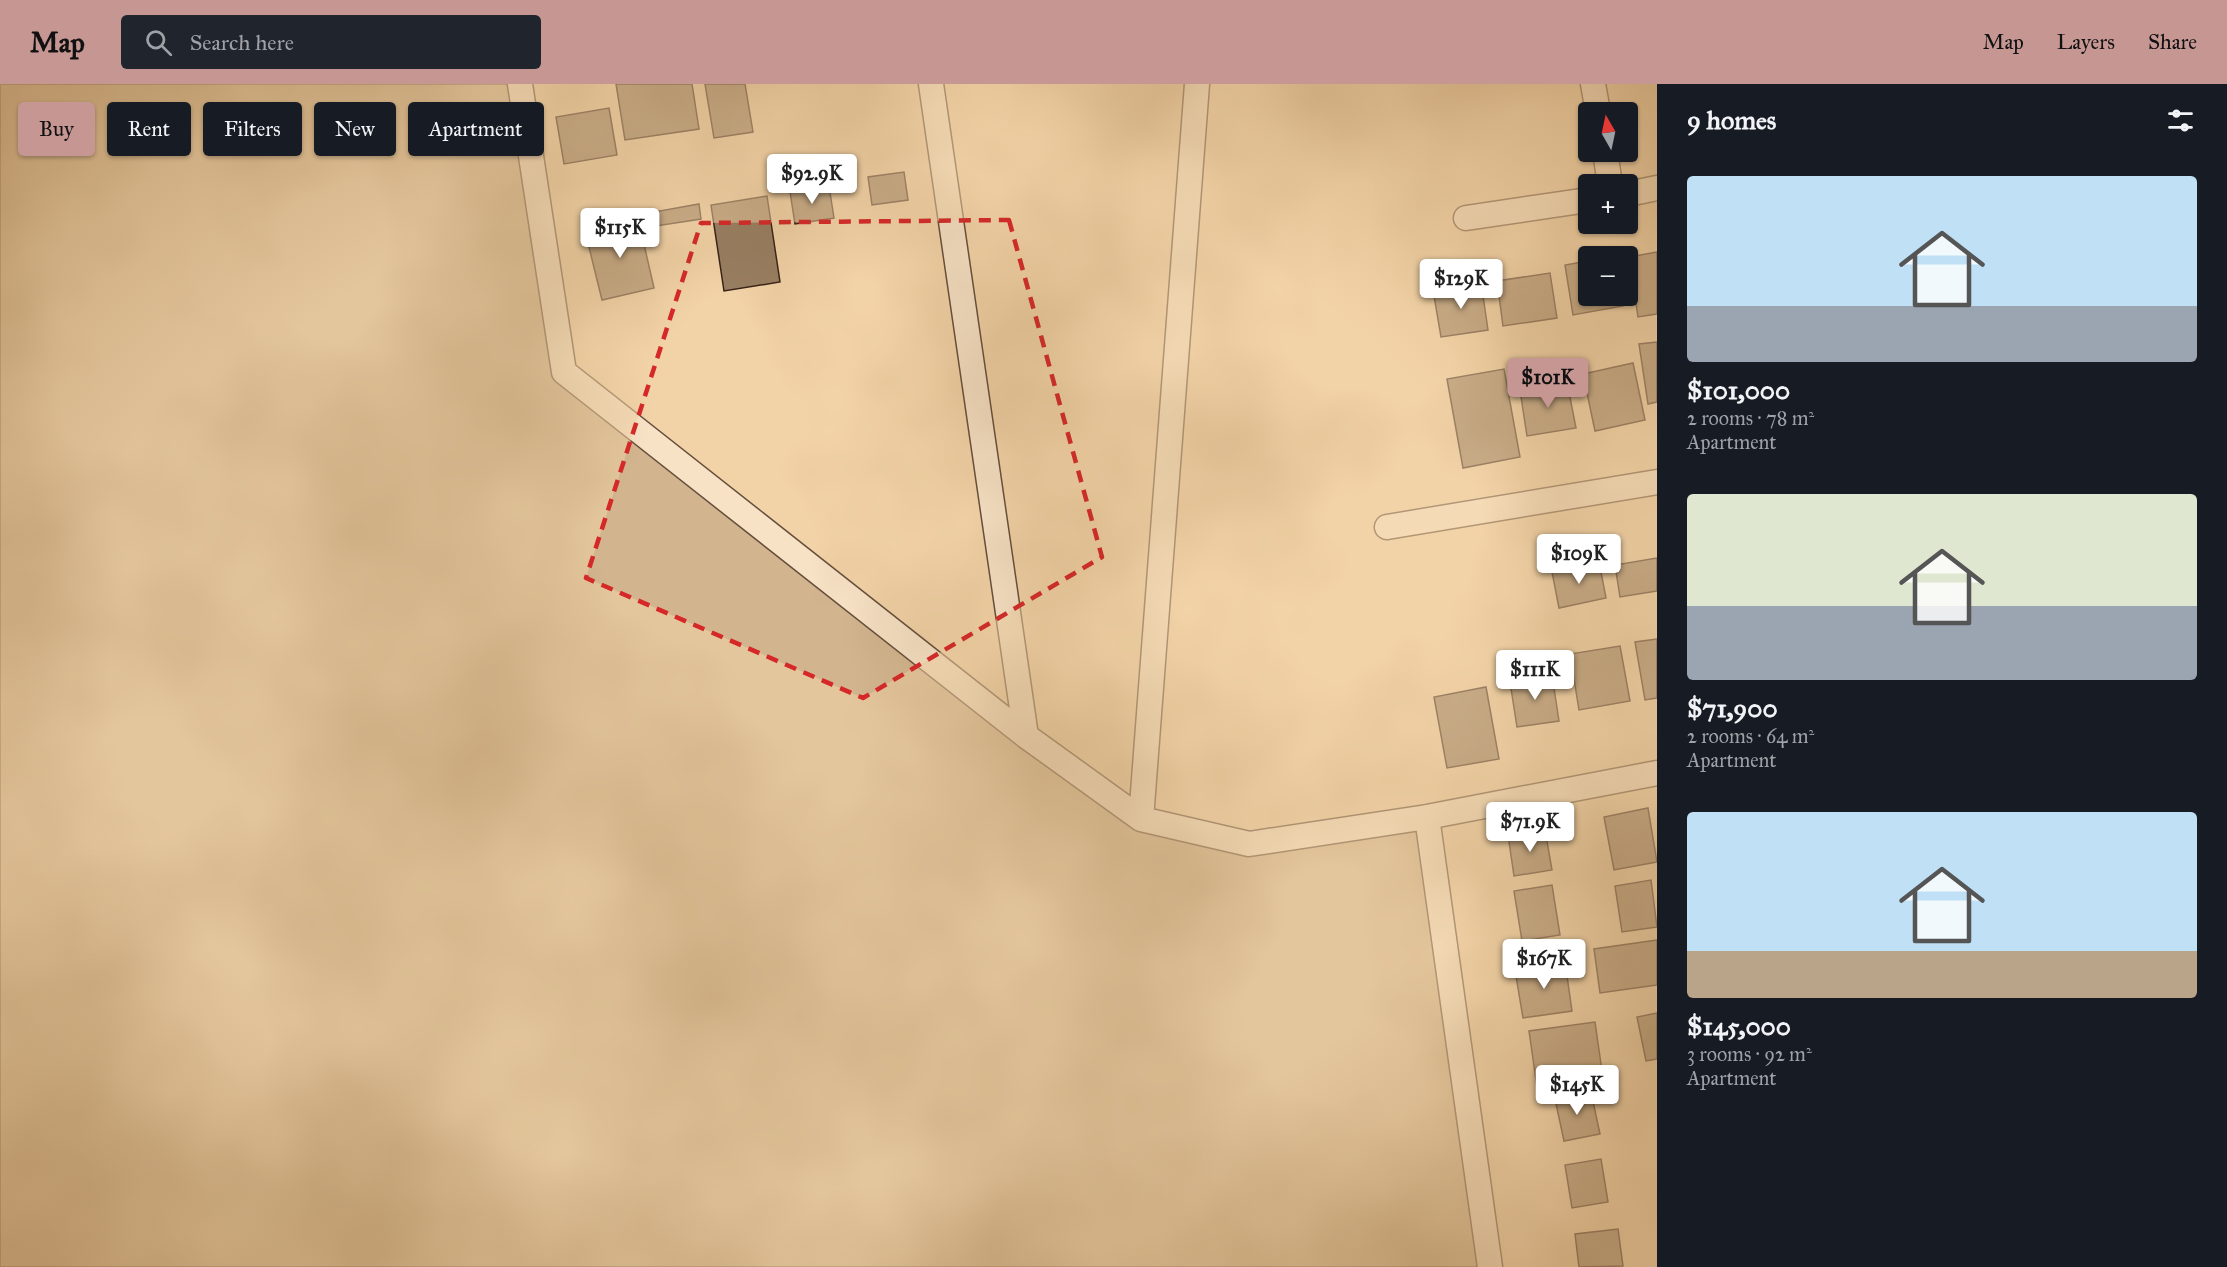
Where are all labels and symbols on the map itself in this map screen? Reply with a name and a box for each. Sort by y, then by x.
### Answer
north arrow [1578,102,1638,162]
pin: $92.9K [763,154,861,205]
pin: $115K [578,208,662,259]
pin: $129K [1419,259,1503,310]
pin: $101K [1506,358,1590,409]
pin: $109K [1537,534,1621,585]
pin: $111K [1493,650,1577,701]
pin: $71.9K [1481,802,1579,853]
pin: $167K [1502,939,1586,990]
pin: $145K [1535,1065,1619,1116]

